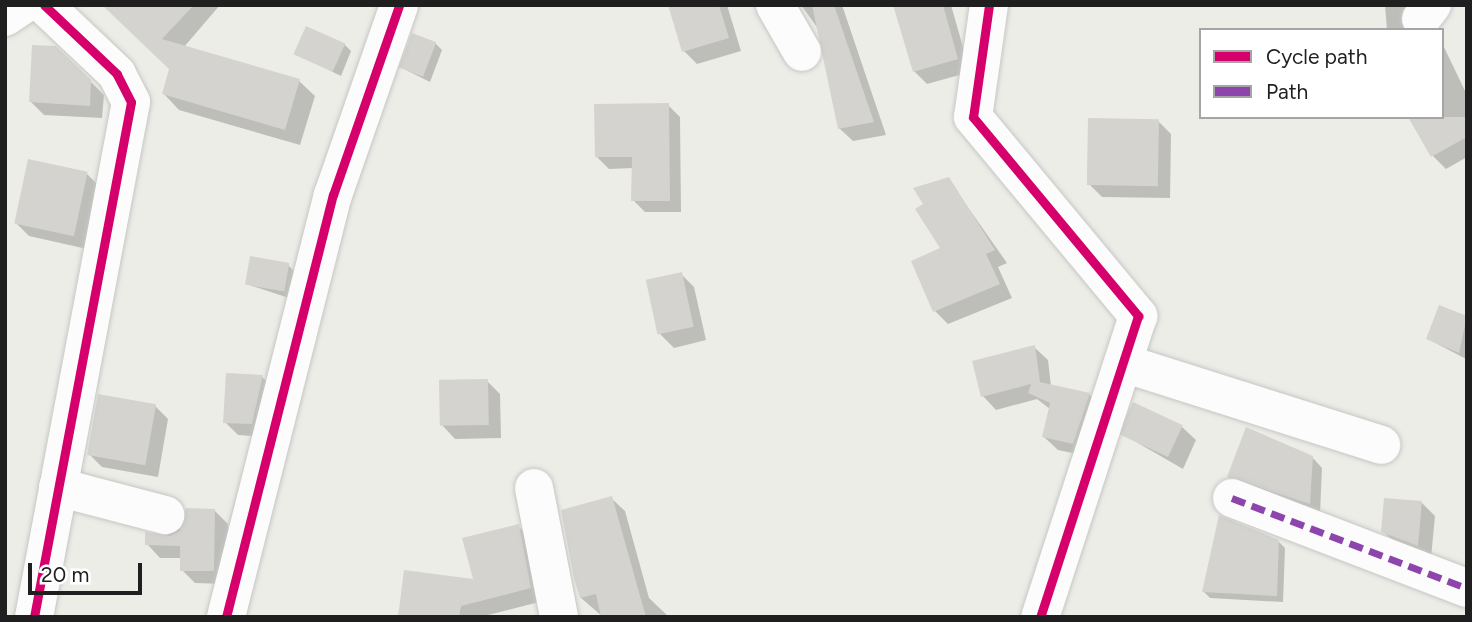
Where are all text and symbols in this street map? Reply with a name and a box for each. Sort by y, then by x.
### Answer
legend [1199,28,1444,119]
text: Cycle path [1266,44,1367,69]
text: Path [1266,79,1308,104]
scale bar [32,548,145,592]
text: 20 m [41,562,89,587]

